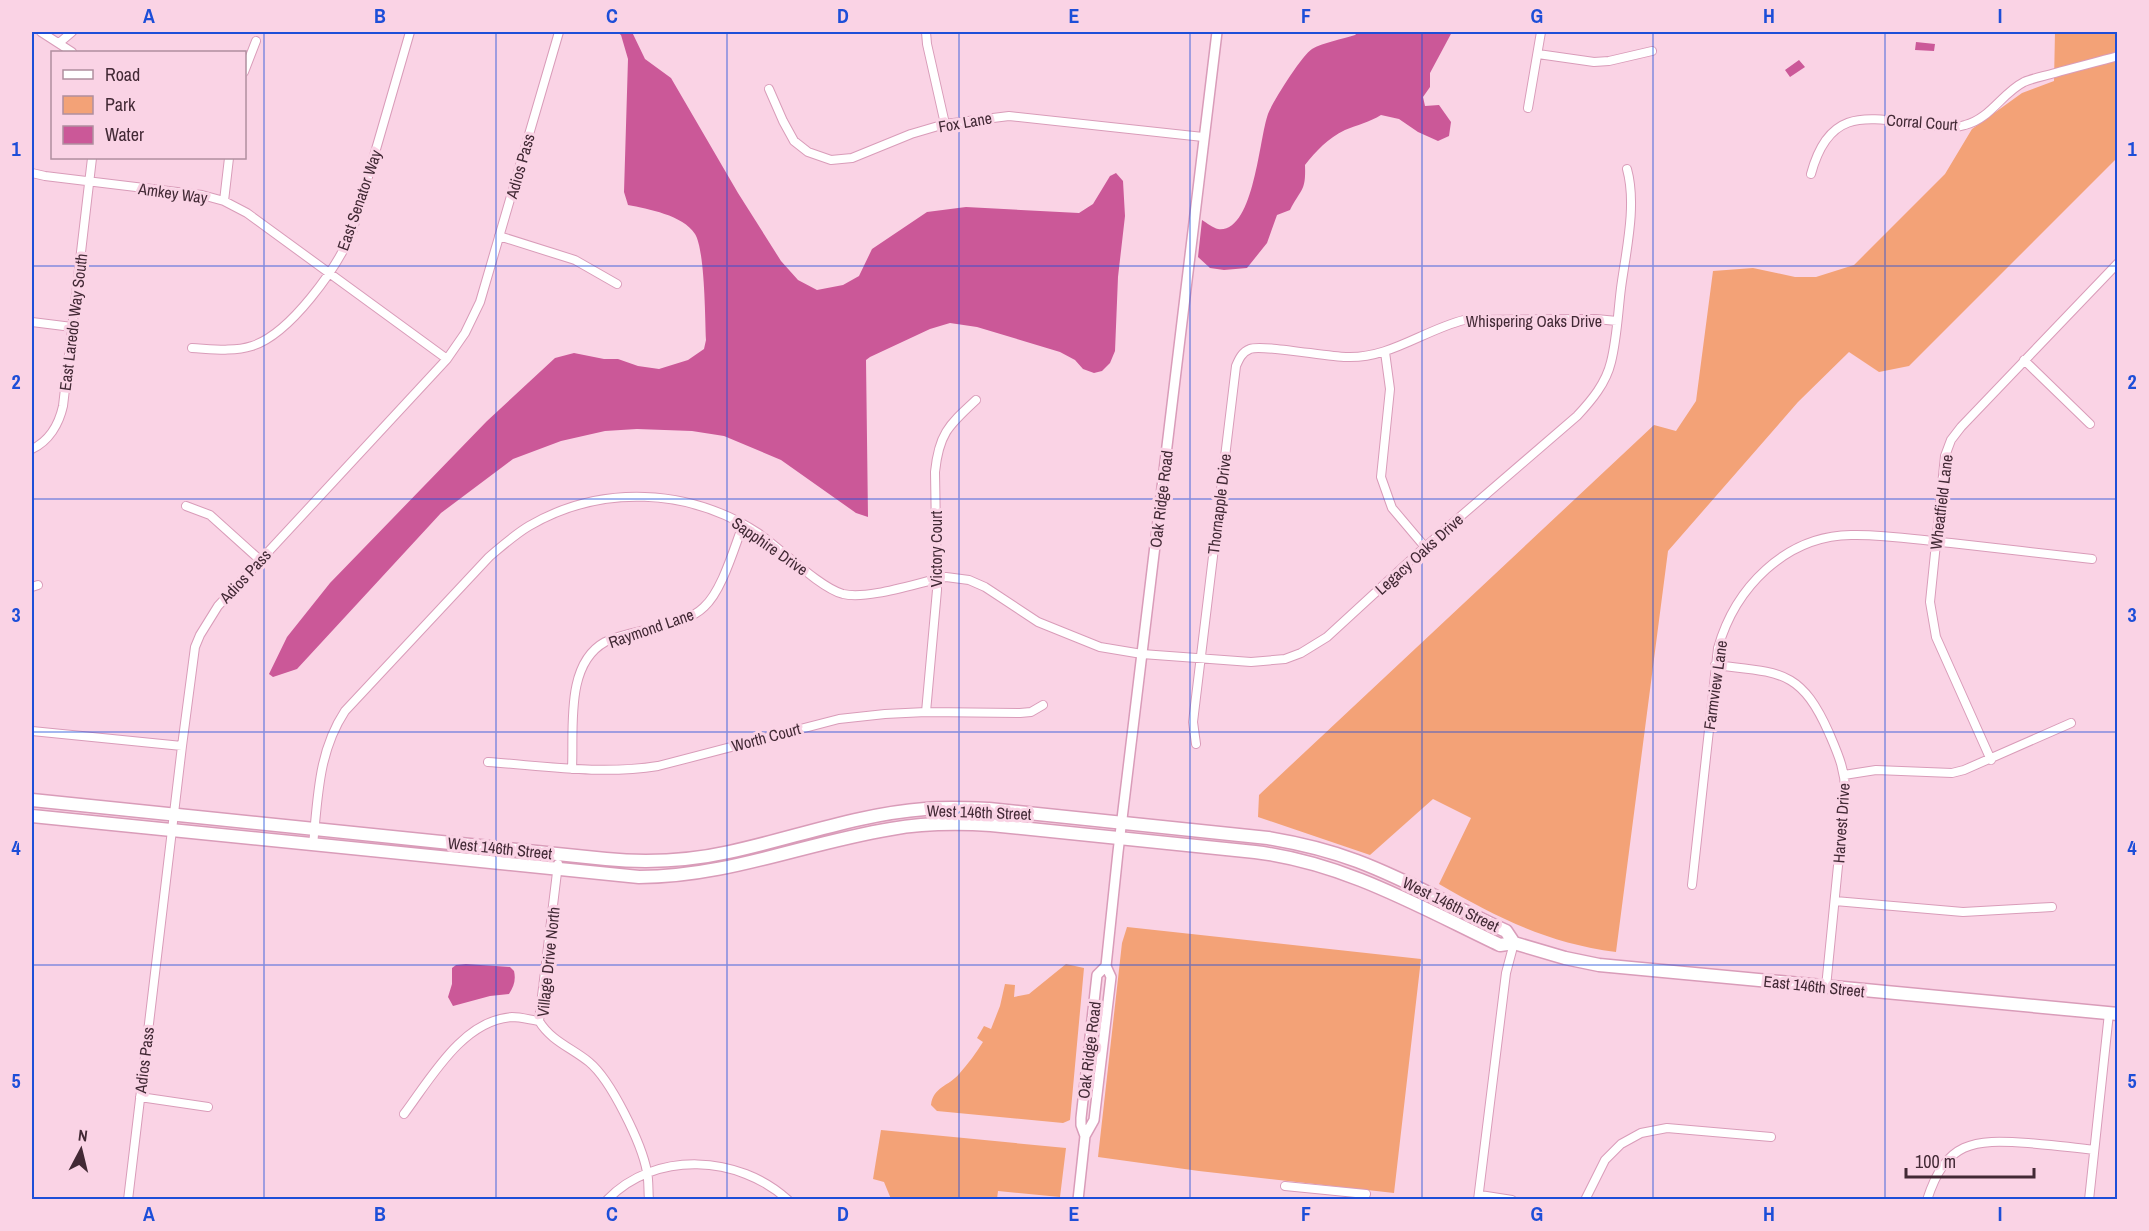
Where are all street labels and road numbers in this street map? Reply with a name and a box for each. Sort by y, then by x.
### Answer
street label: Fox Lane [936,106,994,138]
street label: Corral Court [1886,109,1959,135]
street label: Adios Pass [500,131,540,202]
street label: East Senator Way [331,146,387,253]
street label: Amkey Way [136,177,209,209]
street label: East Laredo Way South [54,252,92,392]
street label: Whispering Oaks Drive [1466,310,1602,332]
street label: Oak Ridge Road [1144,449,1178,549]
street label: Thornapple Drive [1202,452,1236,556]
street label: Wheatfield Lane [1924,453,1958,551]
street label: Legacy Oaks Drive [1370,508,1468,600]
street label: Victory Court [925,510,947,587]
street label: Sapphire Drive [728,512,812,580]
street label: Adios Pass [214,544,276,609]
street label: Raymond Lane [605,603,697,653]
street label: Farmview Lane [1698,639,1732,731]
street label: Worth Court [729,717,803,757]
street label: Harvest Drive [1827,782,1855,864]
street label: West 146th Street [926,799,1032,825]
street label: West 146th Street [447,832,554,864]
street label: West 146th Street [1399,871,1503,937]
street label: Village Drive North [531,906,565,1018]
street label: East 146th Street [1762,970,1866,1002]
street label: Oak Ridge Road [1072,1000,1106,1100]
street label: Adios Pass [129,1026,159,1095]

